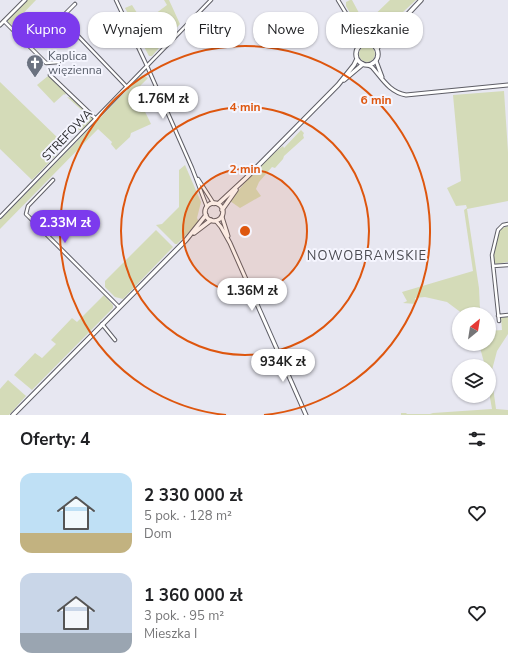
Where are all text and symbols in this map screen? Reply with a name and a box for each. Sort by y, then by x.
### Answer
chip: Kupno [12,12,80,48]
chip: Wynajem [88,12,177,48]
chip: Filtry [185,12,245,48]
chip: Nowe [253,12,318,48]
chip: Mieszkanie [326,12,423,48]
place label: Kaplica więzienna [48,48,102,78]
church icon: Kaplica więzienna [25,53,45,78]
pin: 1.76M zł [122,86,204,120]
text: 1.76M zł [137,90,189,108]
text: 6 min [360,92,392,108]
text: 4 min [229,99,261,115]
street label: STREFOWA [38,105,96,164]
text: 2 min [229,161,261,177]
pin: 2.33M zł [24,210,106,244]
text: 2.33M zł [39,214,91,232]
centre of rings [238,224,252,238]
district label: NOWOBRAMSKIE [307,247,427,265]
pin: 1.36M zł [211,278,293,312]
text: 1.36M zł [226,282,278,300]
north arrow [452,307,496,351]
map controls [452,307,496,403]
pin: 934K zł [246,349,320,383]
text: 934K zł [260,353,306,371]
button: layers [452,359,496,403]
text: Oferty: 4 [20,428,90,451]
icon: filters [466,428,488,450]
text: 2 330 000 zł [144,484,243,507]
icon: home [52,489,100,537]
icon: heart [466,502,488,524]
text: 5 pok. · 128 m² [144,507,232,525]
text: Dom [144,525,172,543]
text: 1 360 000 zł [144,584,243,607]
icon: home [52,589,100,637]
icon: heart [466,602,488,624]
text: 3 pok. · 95 m² [144,607,224,625]
text: Mieszka I [144,625,197,643]

